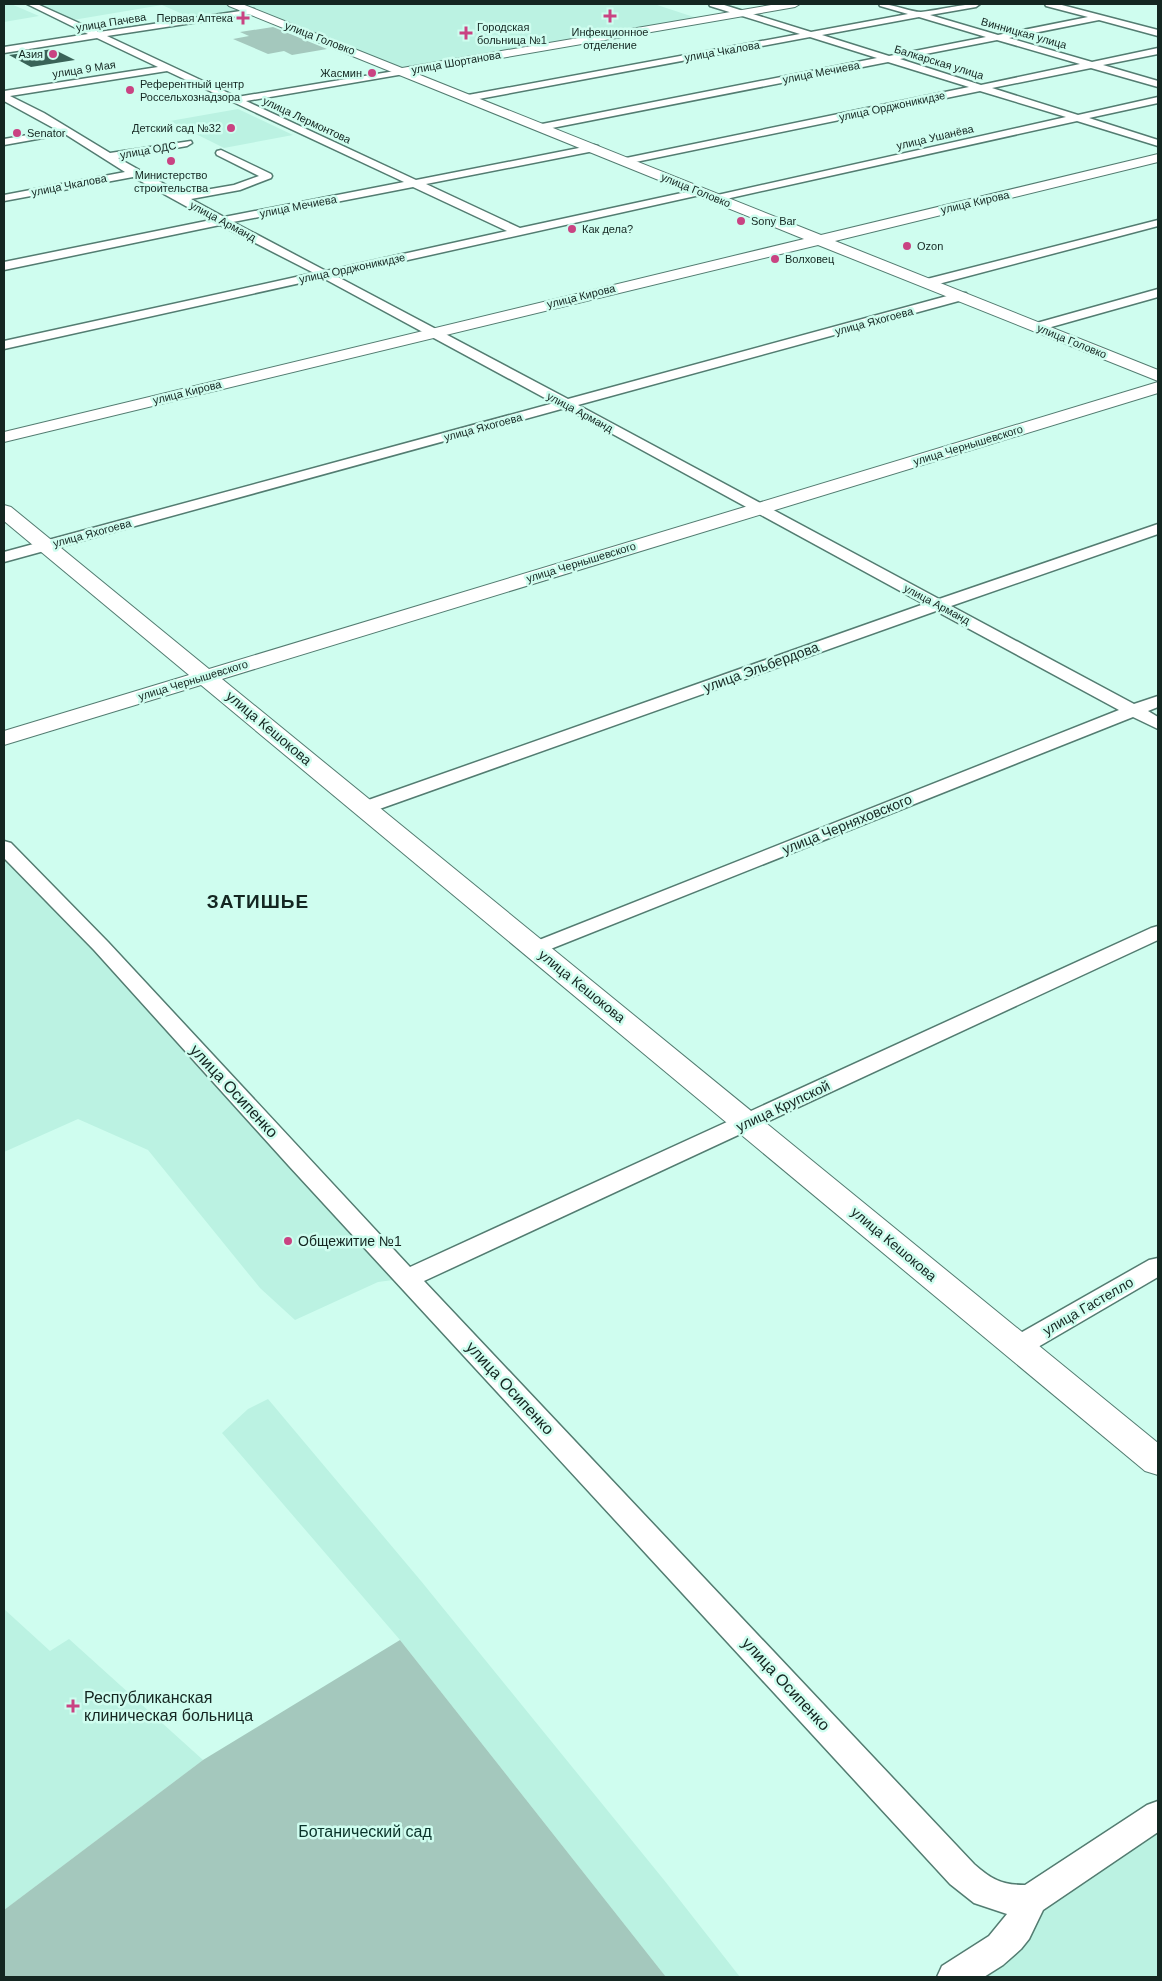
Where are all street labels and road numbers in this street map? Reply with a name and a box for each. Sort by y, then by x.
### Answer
street label: улица Пачева [75,10,148,33]
street label: Винницкая улица [980,15,1069,51]
street label: улица Головко [283,19,357,57]
street label: улица Чкалова [683,38,761,64]
street label: Балкарская улица [893,43,986,82]
street label: улица Шортанова [410,48,502,76]
street label: улица 9 Мая [52,58,116,80]
street label: улица Мечиева [781,58,861,85]
street label: улица Орджоникидзе [838,89,946,123]
street label: улица Лермонтова [261,94,354,146]
street label: улица Ушанёва [895,122,976,152]
street label: улица ОДС [119,139,177,161]
street label: улица Головко [659,171,733,209]
street label: улица Чкалова [30,172,108,198]
street label: улица Кирова [940,188,1011,216]
street label: улица Мечиева [258,192,338,219]
street label: улица Арманд [188,199,259,244]
street label: улица Орджоникидзе [298,251,406,285]
street label: улица Кирова [546,282,617,310]
street label: улица Яхогоева [834,305,915,337]
street label: улица Головко [1035,322,1109,360]
street label: улица Кирова [152,378,223,406]
street label: улица Арманд [545,390,616,435]
street label: улица Яхогоева [443,411,524,443]
street label: улица Чернышевского [912,423,1024,467]
street label: улица Яхогоева [52,517,133,549]
street label: улица Чернышевского [525,540,637,584]
street label: улица Арманд [902,582,973,627]
street label: улица Эльбердова [701,639,821,695]
street label: улица Чернышевского [137,658,249,702]
street label: улица Кешокова [223,688,315,768]
street label: улица Черняховского [780,791,914,857]
street label: улица Кешокова [536,946,629,1026]
street label: улица Осипенко [187,1041,281,1141]
street label: улица Крупской [734,1077,832,1135]
street label: улица Кешокова [848,1204,940,1284]
street label: улица Гастелло [1040,1274,1136,1338]
street label: улица Осипенко [463,1338,557,1438]
street label: улица Осипенко [739,1634,833,1734]

